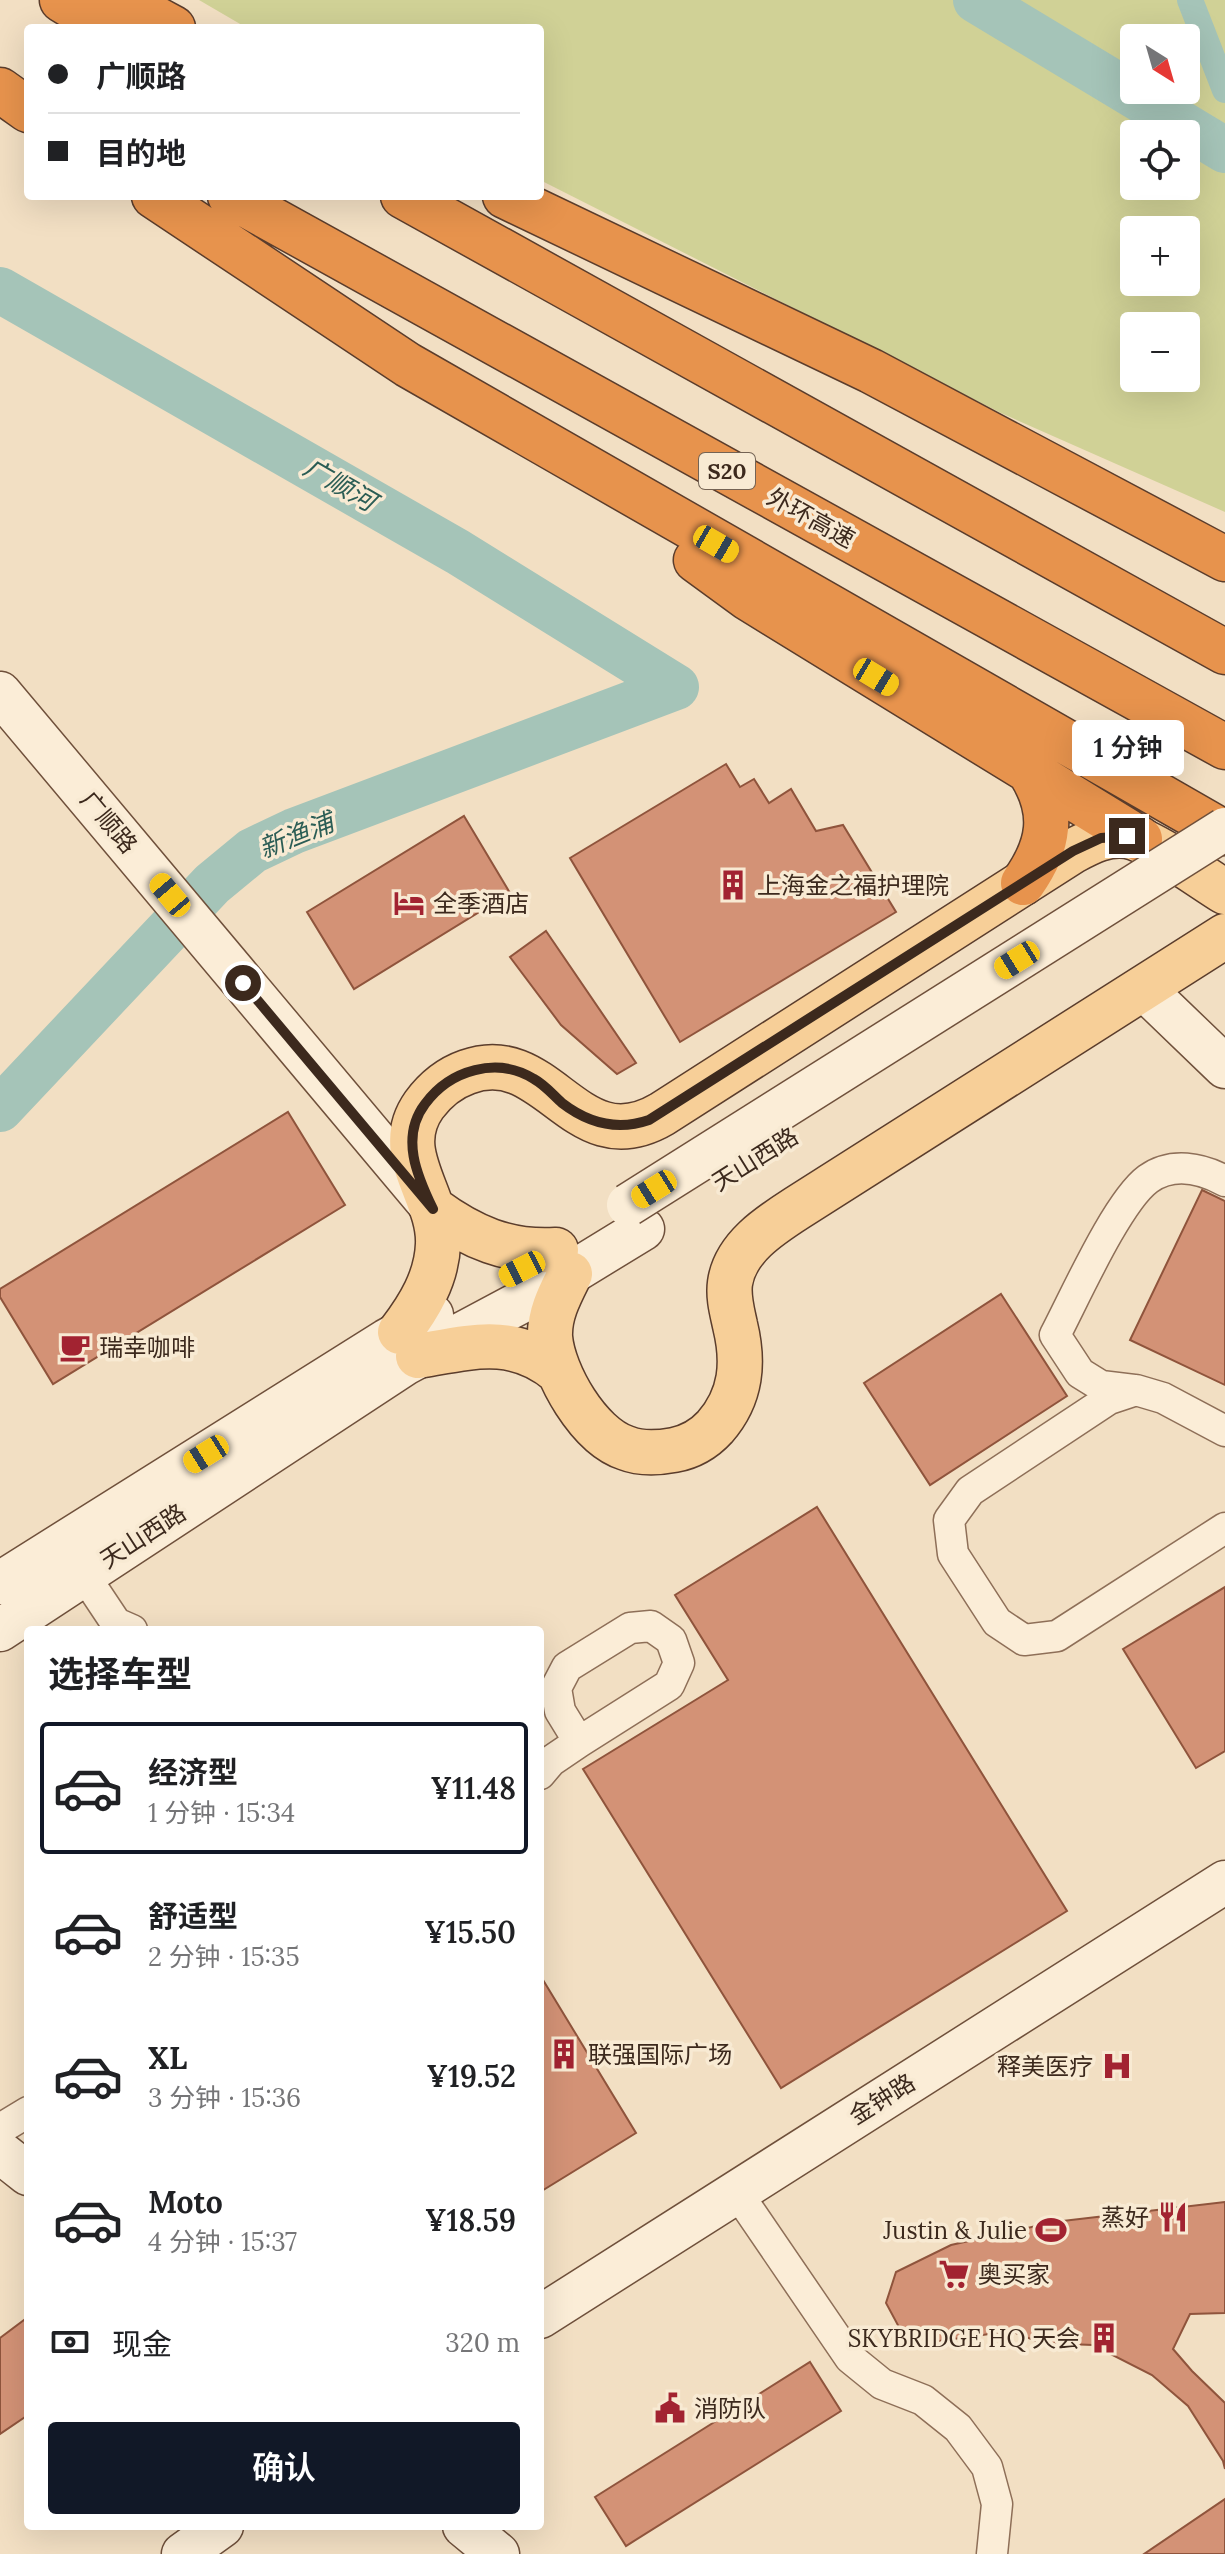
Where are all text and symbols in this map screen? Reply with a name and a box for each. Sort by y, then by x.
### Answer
north arrow [1120,24,1200,104]
map controls [1120,24,1200,392]
text: 广顺路 [96,57,186,95]
button: locate [1120,120,1200,200]
text: 目的地 [96,134,186,172]
button: + [1120,216,1200,296]
button: − [1120,312,1200,392]
water label: 广顺河 [298,450,386,520]
road number: S20 [699,453,755,489]
street label: 外环高速 [762,481,860,555]
car [689,522,743,566]
car [849,654,903,700]
callout: 1 分钟 [1071,720,1183,776]
text: 1 分钟 [1093,731,1163,764]
street label: 广顺路 [74,784,144,860]
water label: 新渔浦 [254,804,342,865]
route end [1109,818,1145,854]
building icon: 上海金之福护理院 [716,868,750,902]
car [145,869,195,921]
place label: 上海金之福护理院 [757,870,949,901]
hotel icon: 全季酒店 [392,886,426,920]
place label: 全季酒店 [433,888,529,919]
car [990,937,1044,983]
route start [225,965,261,1001]
street label: 天山西路 [706,1120,804,1198]
car [627,1166,681,1212]
car [495,1247,549,1291]
cafe icon: 瑞幸咖啡 [58,1330,92,1364]
place label: 瑞幸咖啡 [99,1332,195,1363]
car [179,1431,233,1477]
street label: 天山西路 [94,1497,192,1575]
text: 选择车型 [48,1651,192,1697]
icon: car [52,1752,124,1824]
text: 经济型 [148,1753,238,1791]
text: ¥11.48 [430,1769,516,1807]
text: 1 分钟 · 15:34 [148,1796,295,1829]
icon: car [52,1896,124,1968]
text: 舒适型 [148,1897,238,1935]
text: ¥15.50 [424,1913,516,1951]
text: 2 分钟 · 15:35 [148,1940,300,1973]
building icon: 联强国际广场 [547,2037,581,2071]
text: XL [148,2039,187,2077]
place label: 联强国际广场 [588,2039,732,2070]
icon: car [52,2040,124,2112]
hospital icon: 释美医疗 [1100,2049,1134,2083]
place label: 释美医疗 [997,2051,1093,2082]
text: ¥19.52 [427,2057,516,2095]
street label: 金钟路 [843,2067,921,2131]
text: 3 分钟 · 15:36 [148,2081,301,2114]
text: Moto [148,2183,223,2221]
icon: car [52,2184,124,2256]
restaurant icon: 蒸好 [1156,2200,1190,2234]
text: ¥18.59 [425,2201,516,2239]
place label: 蒸好 [1101,2202,1149,2233]
sports icon: Justin & Julie [1034,2213,1068,2247]
place label: Justin & Julie [882,2215,1027,2246]
text: 4 分钟 · 15:37 [148,2225,297,2258]
supermarket icon: 奥买家 [937,2257,971,2291]
place label: 奥买家 [978,2259,1050,2290]
icon: cash [48,2320,92,2364]
building icon: SKYBRIDGE HQ 天会 [1087,2321,1121,2355]
place label: SKYBRIDGE HQ 天会 [848,2323,1080,2354]
text: 现金 [112,2325,172,2363]
text: 320 m [445,2326,520,2359]
public building icon: 消防队 [653,2391,687,2425]
place label: 消防队 [694,2393,766,2424]
button: 确认 [48,2422,520,2514]

